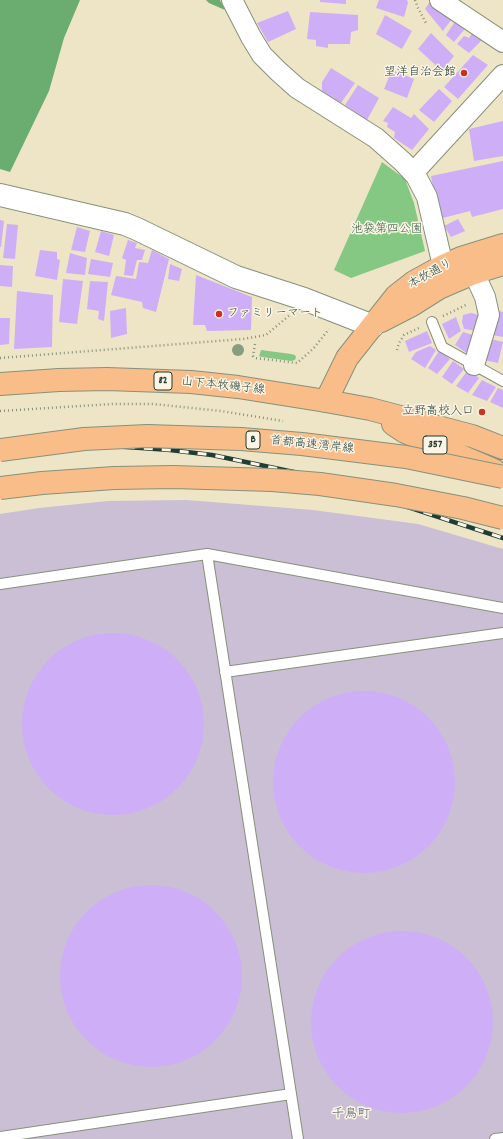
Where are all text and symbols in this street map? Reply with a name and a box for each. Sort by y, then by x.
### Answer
place label: 望洋自治会館 [384,66,456,80]
marker: 望洋自治会館 [459,68,469,78]
park label: 池袋第四公園 [351,223,423,237]
street label: 本牧通り [407,257,455,293]
place label: ファミリーマート [227,307,323,321]
marker: ファミリーマート [214,309,224,319]
road number: 82 [154,372,172,390]
street label: 山下本牧磯子線 [180,375,266,399]
place label: 立野高校入口 [402,405,474,419]
marker: 立野高校入口 [477,407,487,417]
road number: B [246,431,260,449]
street label: 首都高速湾岸線 [269,434,355,458]
road number: 357 [423,436,447,454]
district label: 千鳥町 [332,1107,370,1123]

